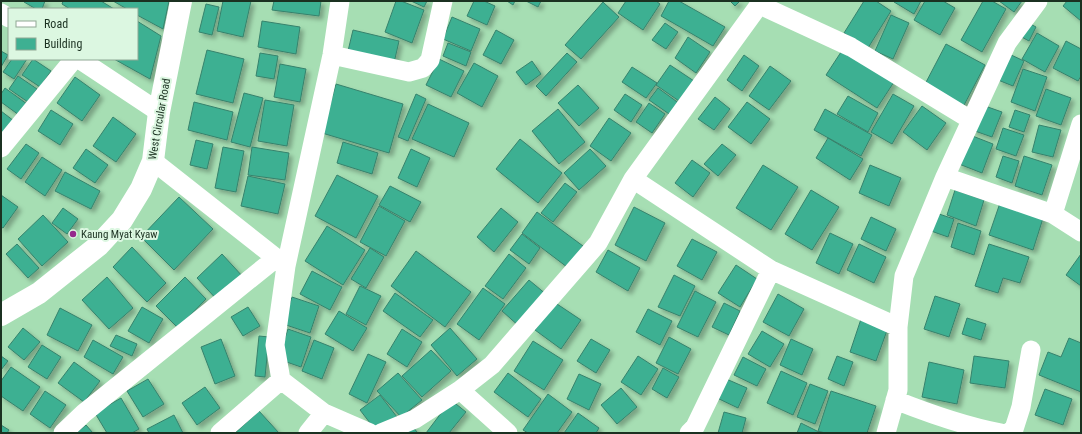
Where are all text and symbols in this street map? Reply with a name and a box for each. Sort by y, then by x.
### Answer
legend [8,8,138,60]
text: Road [44,17,68,31]
text: Building [44,37,82,51]
street label: West Circular Road [146,77,173,161]
place label: Kaung Myat Kyaw [81,228,157,241]
marker: Kaung Myat Kyaw [68,229,78,239]

